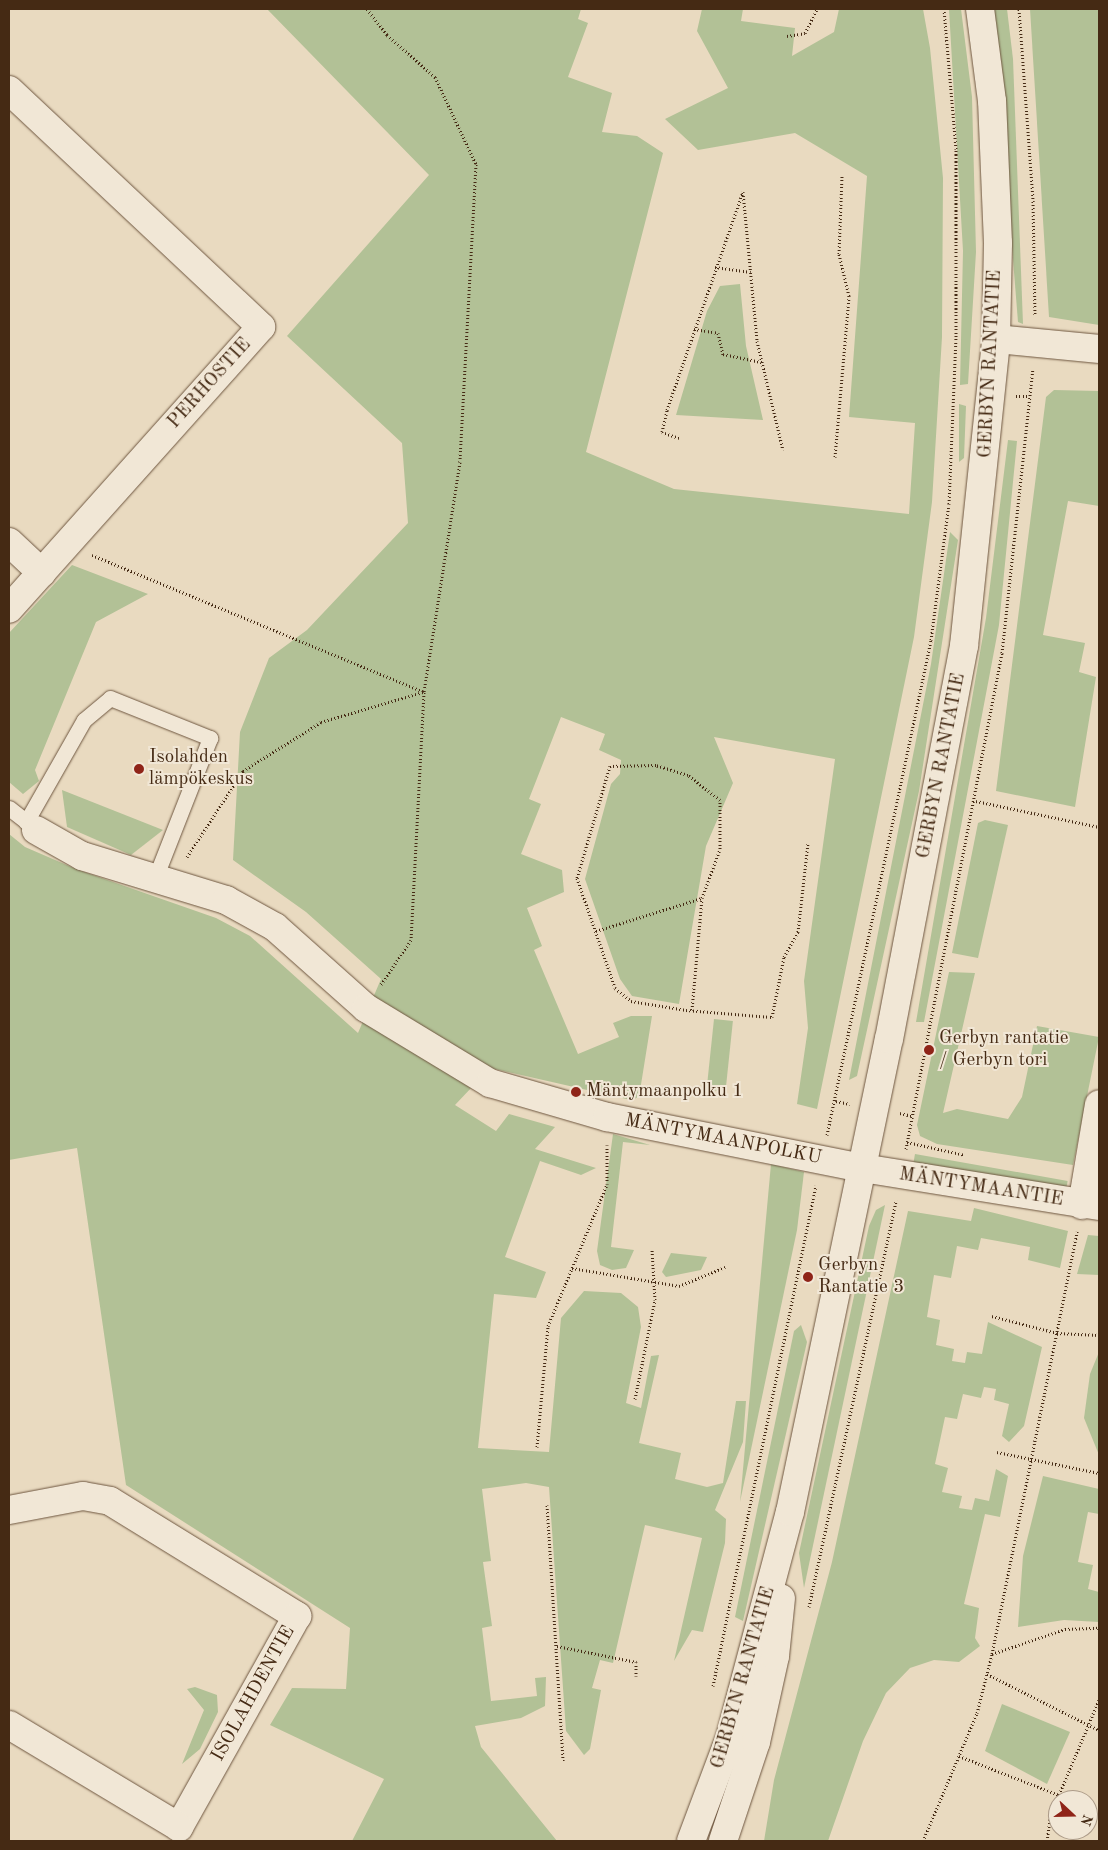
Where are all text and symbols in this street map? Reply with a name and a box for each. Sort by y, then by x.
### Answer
street label: GERBYN RANTATIE [975,269,1007,459]
street label: PERHOSTIE [163,334,257,434]
street label: GERBYN RANTATIE [913,671,971,861]
place label: Isolahden lämpökeskus [149,747,253,791]
marker: Isolahden lämpökeskus [133,763,145,775]
place label: Gerbyn rantatie / Gerbyn tori [939,1028,1069,1072]
marker: Gerbyn rantatie / Gerbyn tori [923,1044,935,1056]
place label: Mäntymaanpolku 1 [586,1081,743,1103]
marker: Mäntymaanpolku 1 [570,1086,582,1098]
street label: MÄNTYMAANPOLKU [623,1110,823,1170]
street label: MÄNTYMAANTIE [897,1164,1065,1212]
place label: Gerbyn Rantatie 3 [818,1255,904,1299]
marker: Gerbyn Rantatie 3 [802,1271,814,1283]
street label: GERBYN RANTATIE [707,1584,781,1772]
street label: ISOLAHDENTIE [207,1622,301,1766]
north arrow [1048,1790,1098,1840]
text: N [1078,1813,1095,1828]

